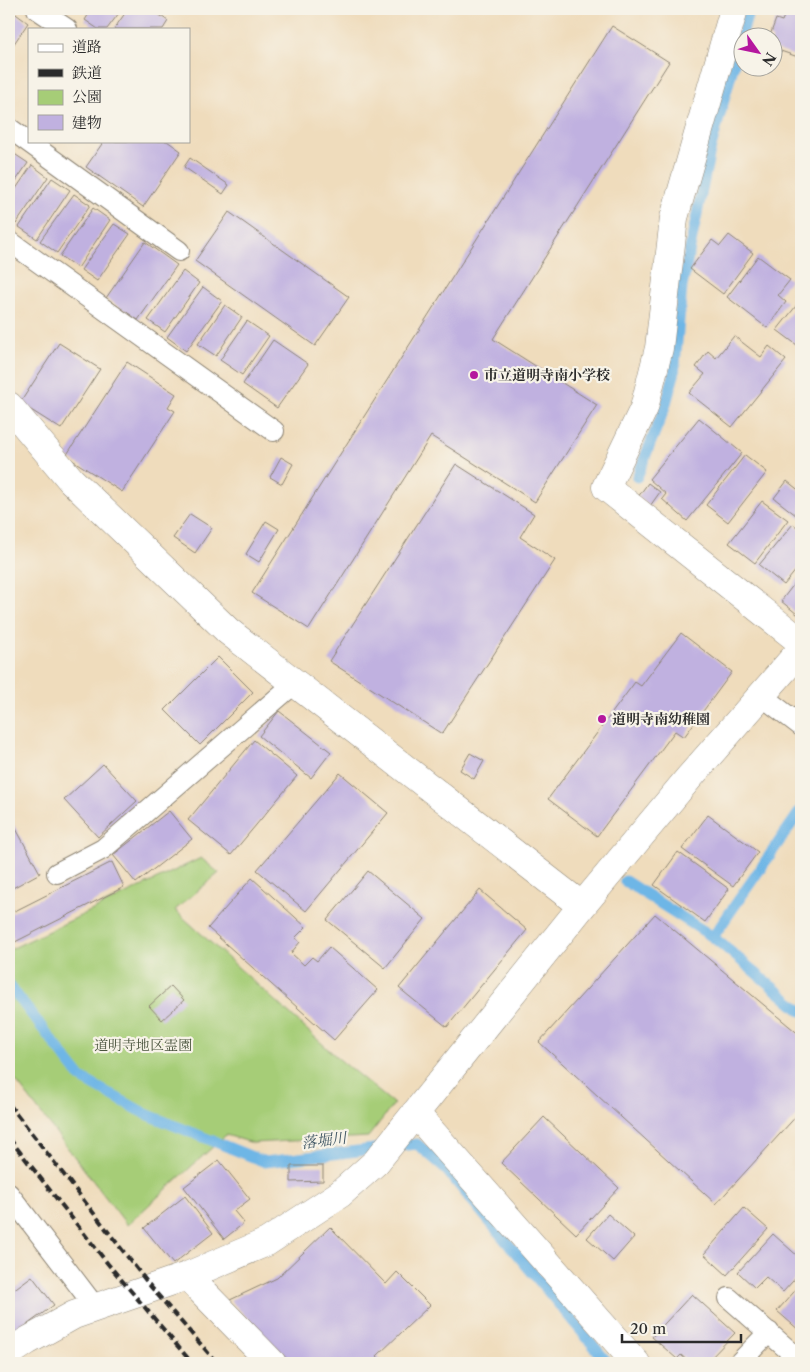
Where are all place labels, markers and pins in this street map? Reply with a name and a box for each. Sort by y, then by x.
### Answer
place label: 市立道明寺南小学校 [484,366,610,384]
marker: 市立道明寺南小学校 [468,369,480,381]
place label: 道明寺南幼稚園 [612,710,710,728]
marker: 道明寺南幼稚園 [596,713,608,725]

